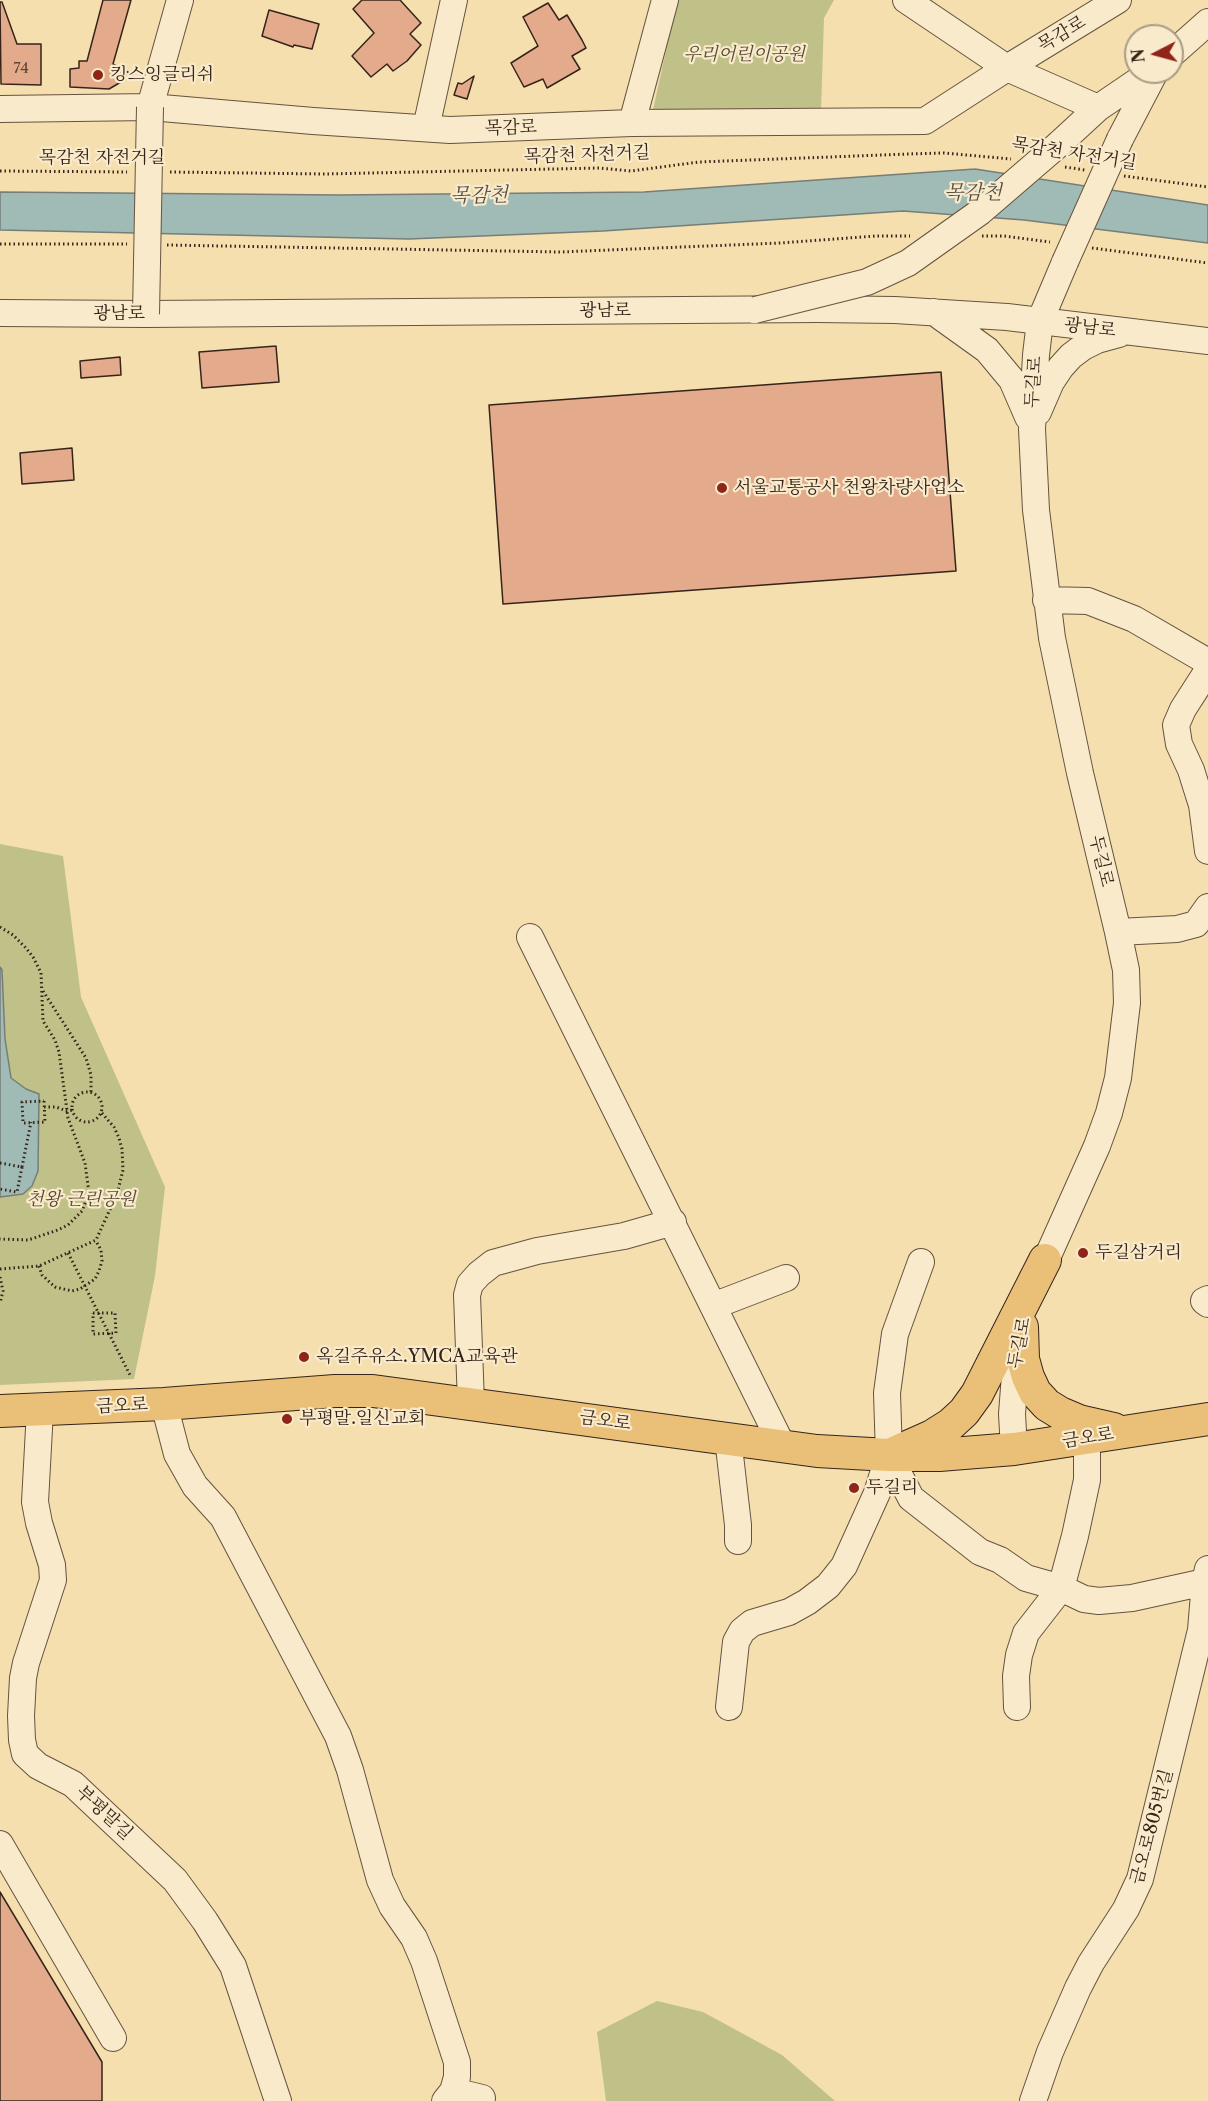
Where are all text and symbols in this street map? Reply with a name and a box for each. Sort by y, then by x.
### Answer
street label: 목감로 [1034,11,1090,57]
north arrow [1124,24,1184,84]
park label: 우리어린이공원 [683,44,805,66]
text: N [1127,48,1149,64]
house number: 74 [13,60,29,78]
place label: 킹스잉글리쉬 [110,64,214,86]
marker: 킹스잉글리쉬 [91,68,105,82]
street label: 목감로 [485,116,537,140]
street label: 목감천 자전거길 [1010,133,1138,175]
street label: 목감천 자전거길 [523,142,651,168]
street label: 목감천 자전거길 [39,147,165,169]
water label: 목감천 [944,181,1002,205]
water label: 목감천 [450,183,508,209]
street label: 광남로 [579,300,631,322]
street label: 광남로 [93,303,145,325]
street label: 광남로 [1063,314,1117,342]
street label: 두길로 [1021,355,1047,409]
place label: 서울교통공사 천왕차량사업소 [734,477,965,499]
marker: 서울교통공사 천왕차량사업소 [715,481,729,495]
street label: 두길로 [1085,833,1117,889]
park label: 천왕 근린공원 [26,1189,136,1211]
place label: 두길삼거리 [1095,1242,1182,1264]
marker: 두길삼거리 [1076,1246,1090,1260]
street label: 두길로 [1004,1315,1036,1371]
place label: 옥길주유소.YMCA교육관 [316,1346,518,1368]
marker: 옥길주유소.YMCA교육관 [297,1350,311,1364]
street label: 금오로 [95,1394,149,1418]
street label: 금오로 [578,1407,632,1435]
place label: 부평말.일신교회 [299,1408,425,1430]
marker: 부평말.일신교회 [280,1412,294,1426]
street label: 금오로 [1061,1423,1115,1453]
place label: 두길리 [866,1477,918,1499]
marker: 두길리 [847,1481,861,1495]
street label: 금오로805번길 [1126,1767,1178,1887]
street label: 부평말길 [71,1781,137,1845]

